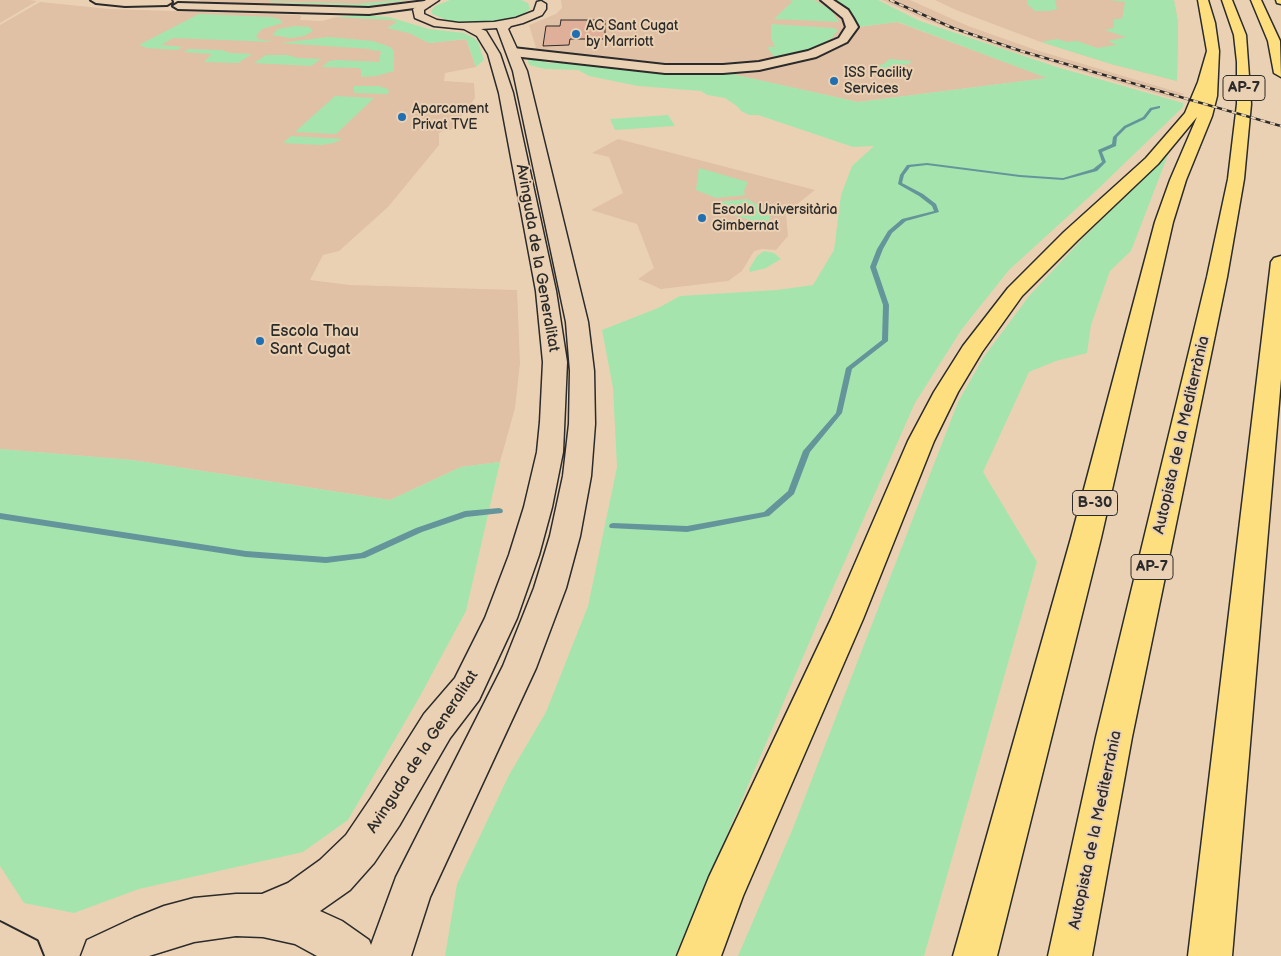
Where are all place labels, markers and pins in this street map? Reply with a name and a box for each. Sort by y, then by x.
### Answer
place label: AC Sant Cugat by Marriott [586,18,678,50]
marker: AC Sant Cugat by Marriott [570,28,582,40]
place label: ISS Facility Services [844,65,913,98]
marker: ISS Facility Services [828,75,840,87]
place label: Aparcament Privat TVE [412,101,489,134]
marker: Aparcament Privat TVE [396,111,408,123]
place label: Escola Universitària Gimbernat [712,202,837,234]
marker: Escola Universitària Gimbernat [696,212,708,224]
place label: Escola Thau Sant Cugat [270,322,359,360]
marker: Escola Thau Sant Cugat [254,335,266,347]

